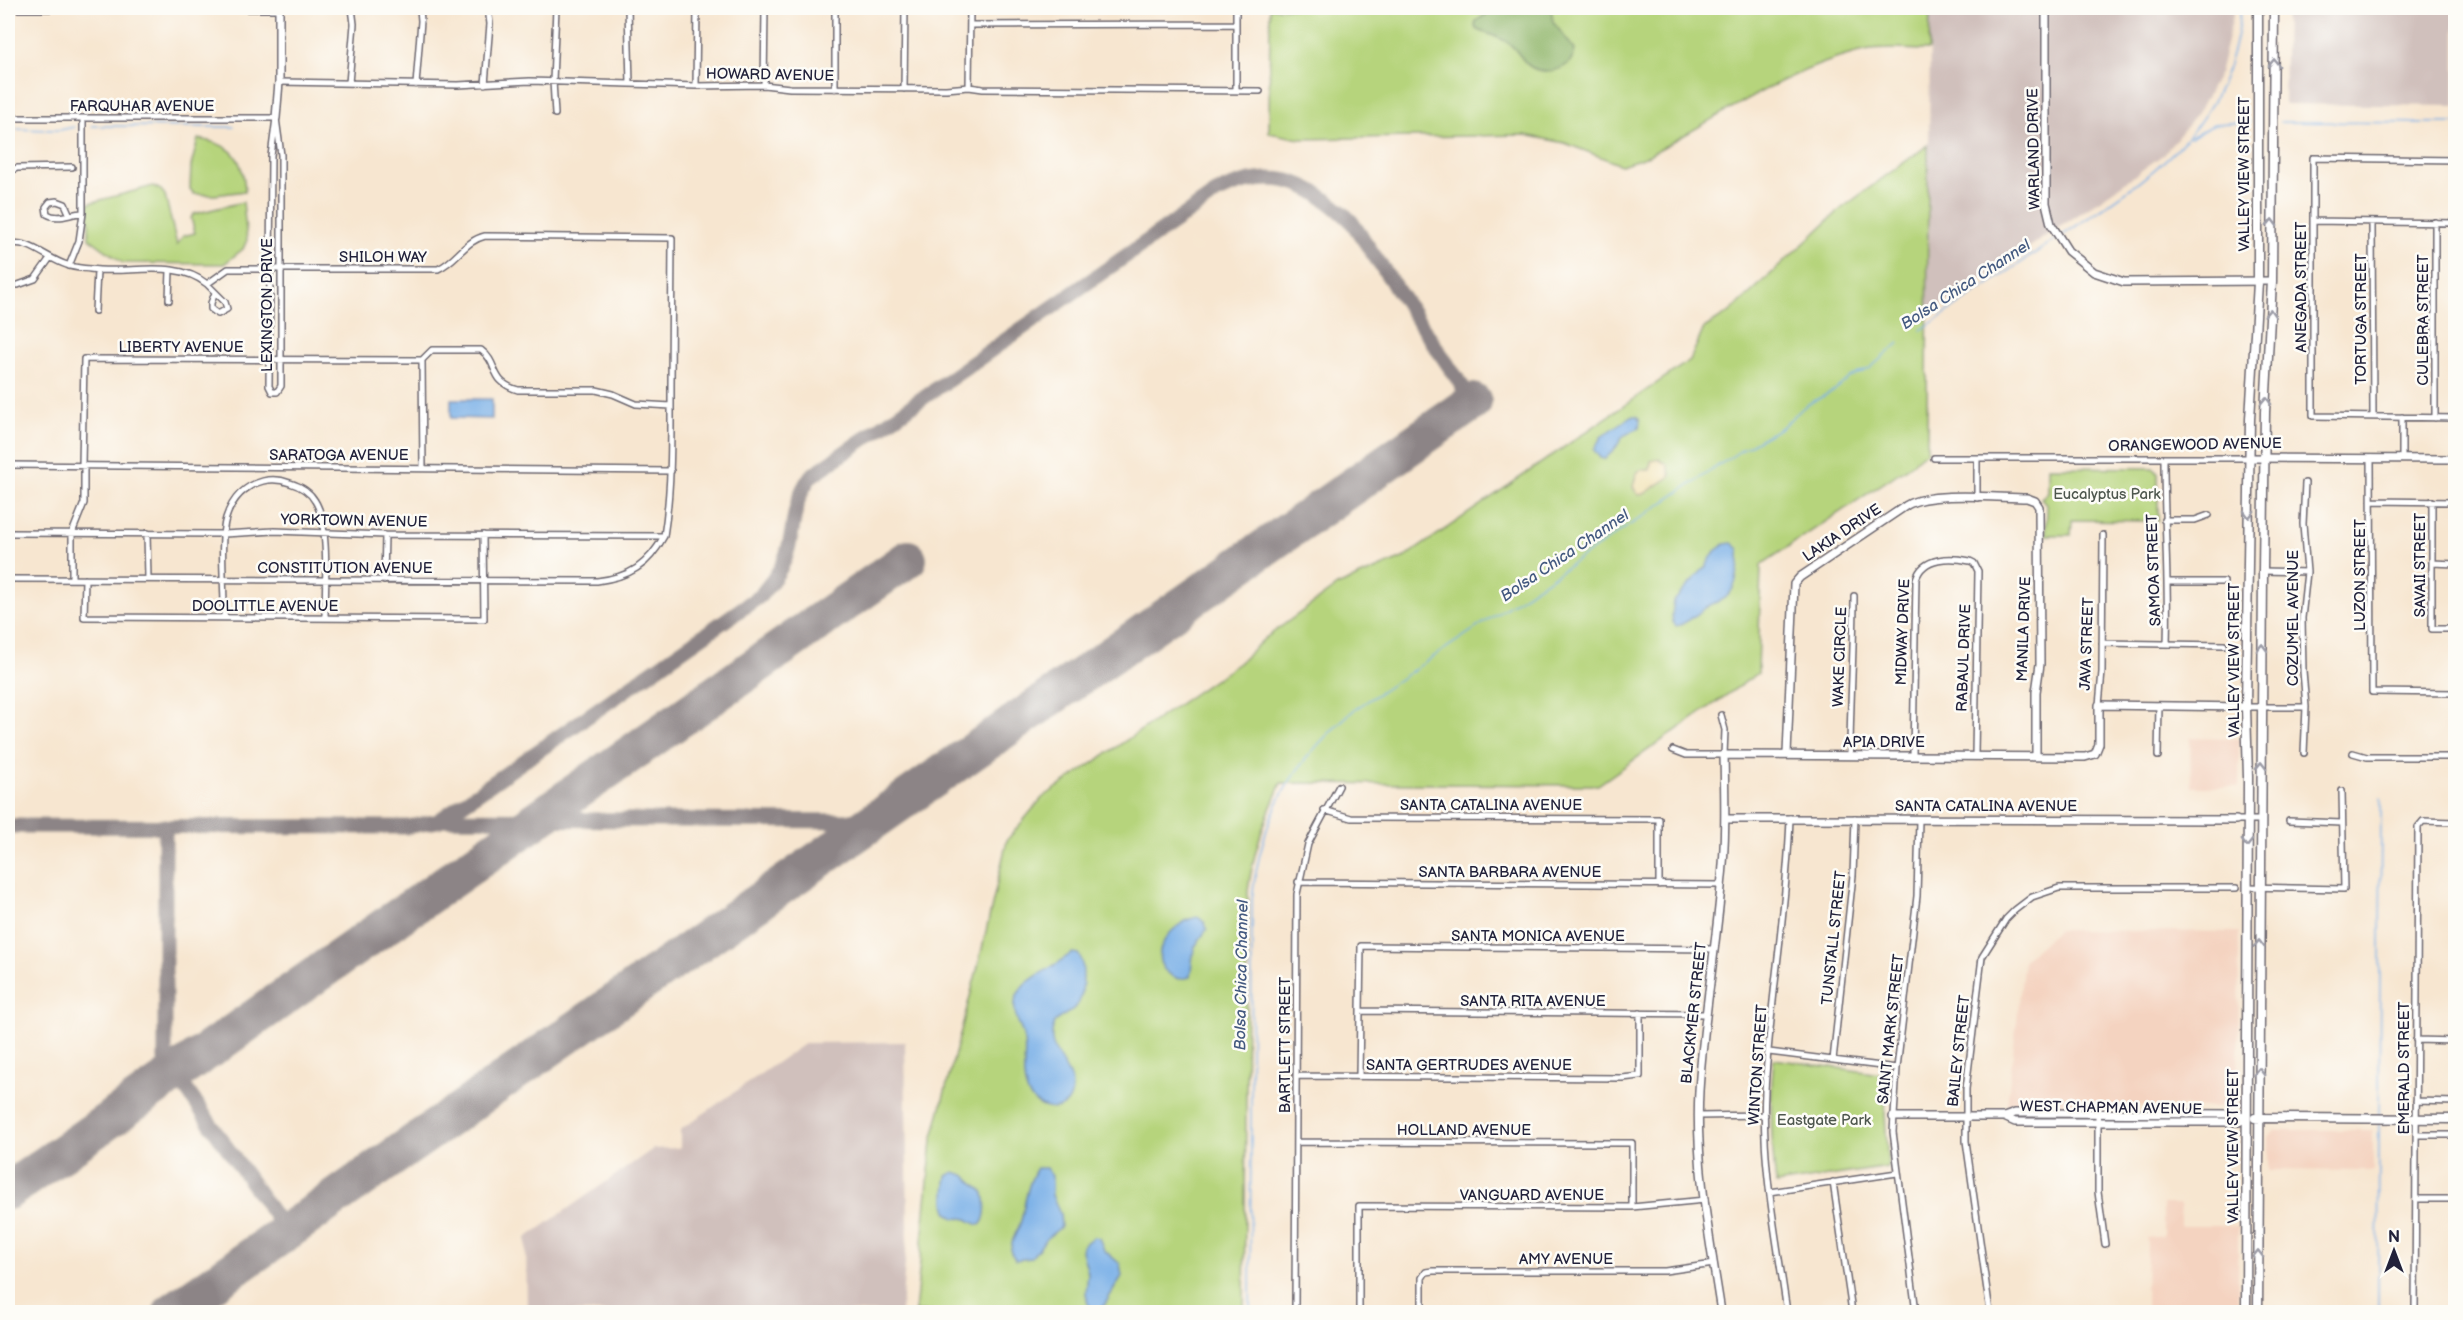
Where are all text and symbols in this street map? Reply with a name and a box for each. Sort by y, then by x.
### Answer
one-way arrow [2268,58,2280,67]
street label: HOWARD AVENUE [706,64,835,86]
street label: WARLAND DRIVE [2023,88,2045,210]
street label: VALLEY VIEW STREET [2235,96,2254,252]
street label: FARQUHAR AVENUE [70,97,214,116]
one-way arrow [2266,218,2279,227]
street label: ANEGADA STREET [2292,222,2311,352]
water label: Bolsa Chica Channel [1898,235,2035,334]
street label: LEXINGTON DRIVE [258,238,277,372]
street label: SHILOH WAY [339,248,427,267]
street label: TORTUGA STREET [2352,253,2371,385]
street label: CULEBRA STREET [2414,254,2433,386]
one-way arrow [2264,308,2277,317]
street label: LIBERTY AVENUE [118,338,244,357]
one-way arrow [2259,396,2272,405]
street label: ORANGEWOOD AVENUE [2108,434,2282,456]
street label: SARATOGA AVENUE [269,446,409,465]
park label: Eucalyptus Park [2053,485,2161,504]
street label: LAKIA DRIVE [1799,500,1885,566]
water label: Bolsa Chica Channel [1497,505,1634,606]
street label: YORKTOWN AVENUE [279,510,428,532]
one-way arrow [2243,510,2255,519]
street label: SAVAII STREET [2411,513,2430,617]
street label: SAMOA STREET [2143,514,2165,626]
street label: LUZON STREET [2351,519,2370,631]
street label: COZUMEL AVENUE [2284,550,2303,686]
street label: CONSTITUTION AVENUE [257,559,433,578]
street label: MANILA DRIVE [2013,576,2035,682]
street label: MIDWAY DRIVE [1892,578,1914,686]
street label: VALLEY VIEW STREET [2225,582,2244,738]
street label: DOOLITTLE AVENUE [192,597,338,616]
street label: JAVA STREET [2076,597,2098,691]
street label: RABAUL DRIVE [1953,604,1975,712]
street label: WAKE CIRCLE [1829,606,1851,708]
one-way arrow [2256,644,2268,653]
street label: APIA DRIVE [1843,733,1925,752]
one-way arrow [2255,762,2267,771]
street label: SANTA CATALINA AVENUE [1400,796,1582,815]
street label: SANTA CATALINA AVENUE [1895,797,2077,816]
one-way arrow [2241,838,2254,847]
street label: SANTA BARBARA AVENUE [1419,863,1602,882]
street label: TUNSTALL STREET [1817,870,1851,1006]
water label: Bolsa Chica Channel [1231,898,1253,1051]
street label: SANTA MONICA AVENUE [1451,927,1625,946]
one-way arrow [2253,940,2265,949]
street label: BLACKMER STREET [1677,941,1711,1085]
street label: SAINT MARK STREET [1874,953,1908,1105]
street label: BARTLETT STREET [1276,977,1295,1113]
street label: SANTA RITA AVENUE [1460,992,1606,1011]
street label: BAILEY STREET [1944,994,1974,1108]
street label: EMERALD STREET [2395,1001,2414,1135]
street label: WINTON STREET [1744,1004,1772,1126]
street label: SANTA GERTRUDES AVENUE [1366,1056,1572,1075]
one-way arrow [2253,1067,2265,1076]
street label: VALLEY VIEW STREET [2224,1068,2243,1224]
street label: WEST CHAPMAN AVENUE [2020,1097,2202,1119]
park label: Eastgate Park [1777,1111,1872,1130]
street label: HOLLAND AVENUE [1397,1121,1531,1140]
street label: VANGUARD AVENUE [1460,1186,1604,1205]
north arrow [2364,1221,2424,1281]
text: N [2388,1228,2400,1247]
street label: AMY AVENUE [1519,1250,1613,1269]
one-way arrow [2252,1250,2265,1259]

